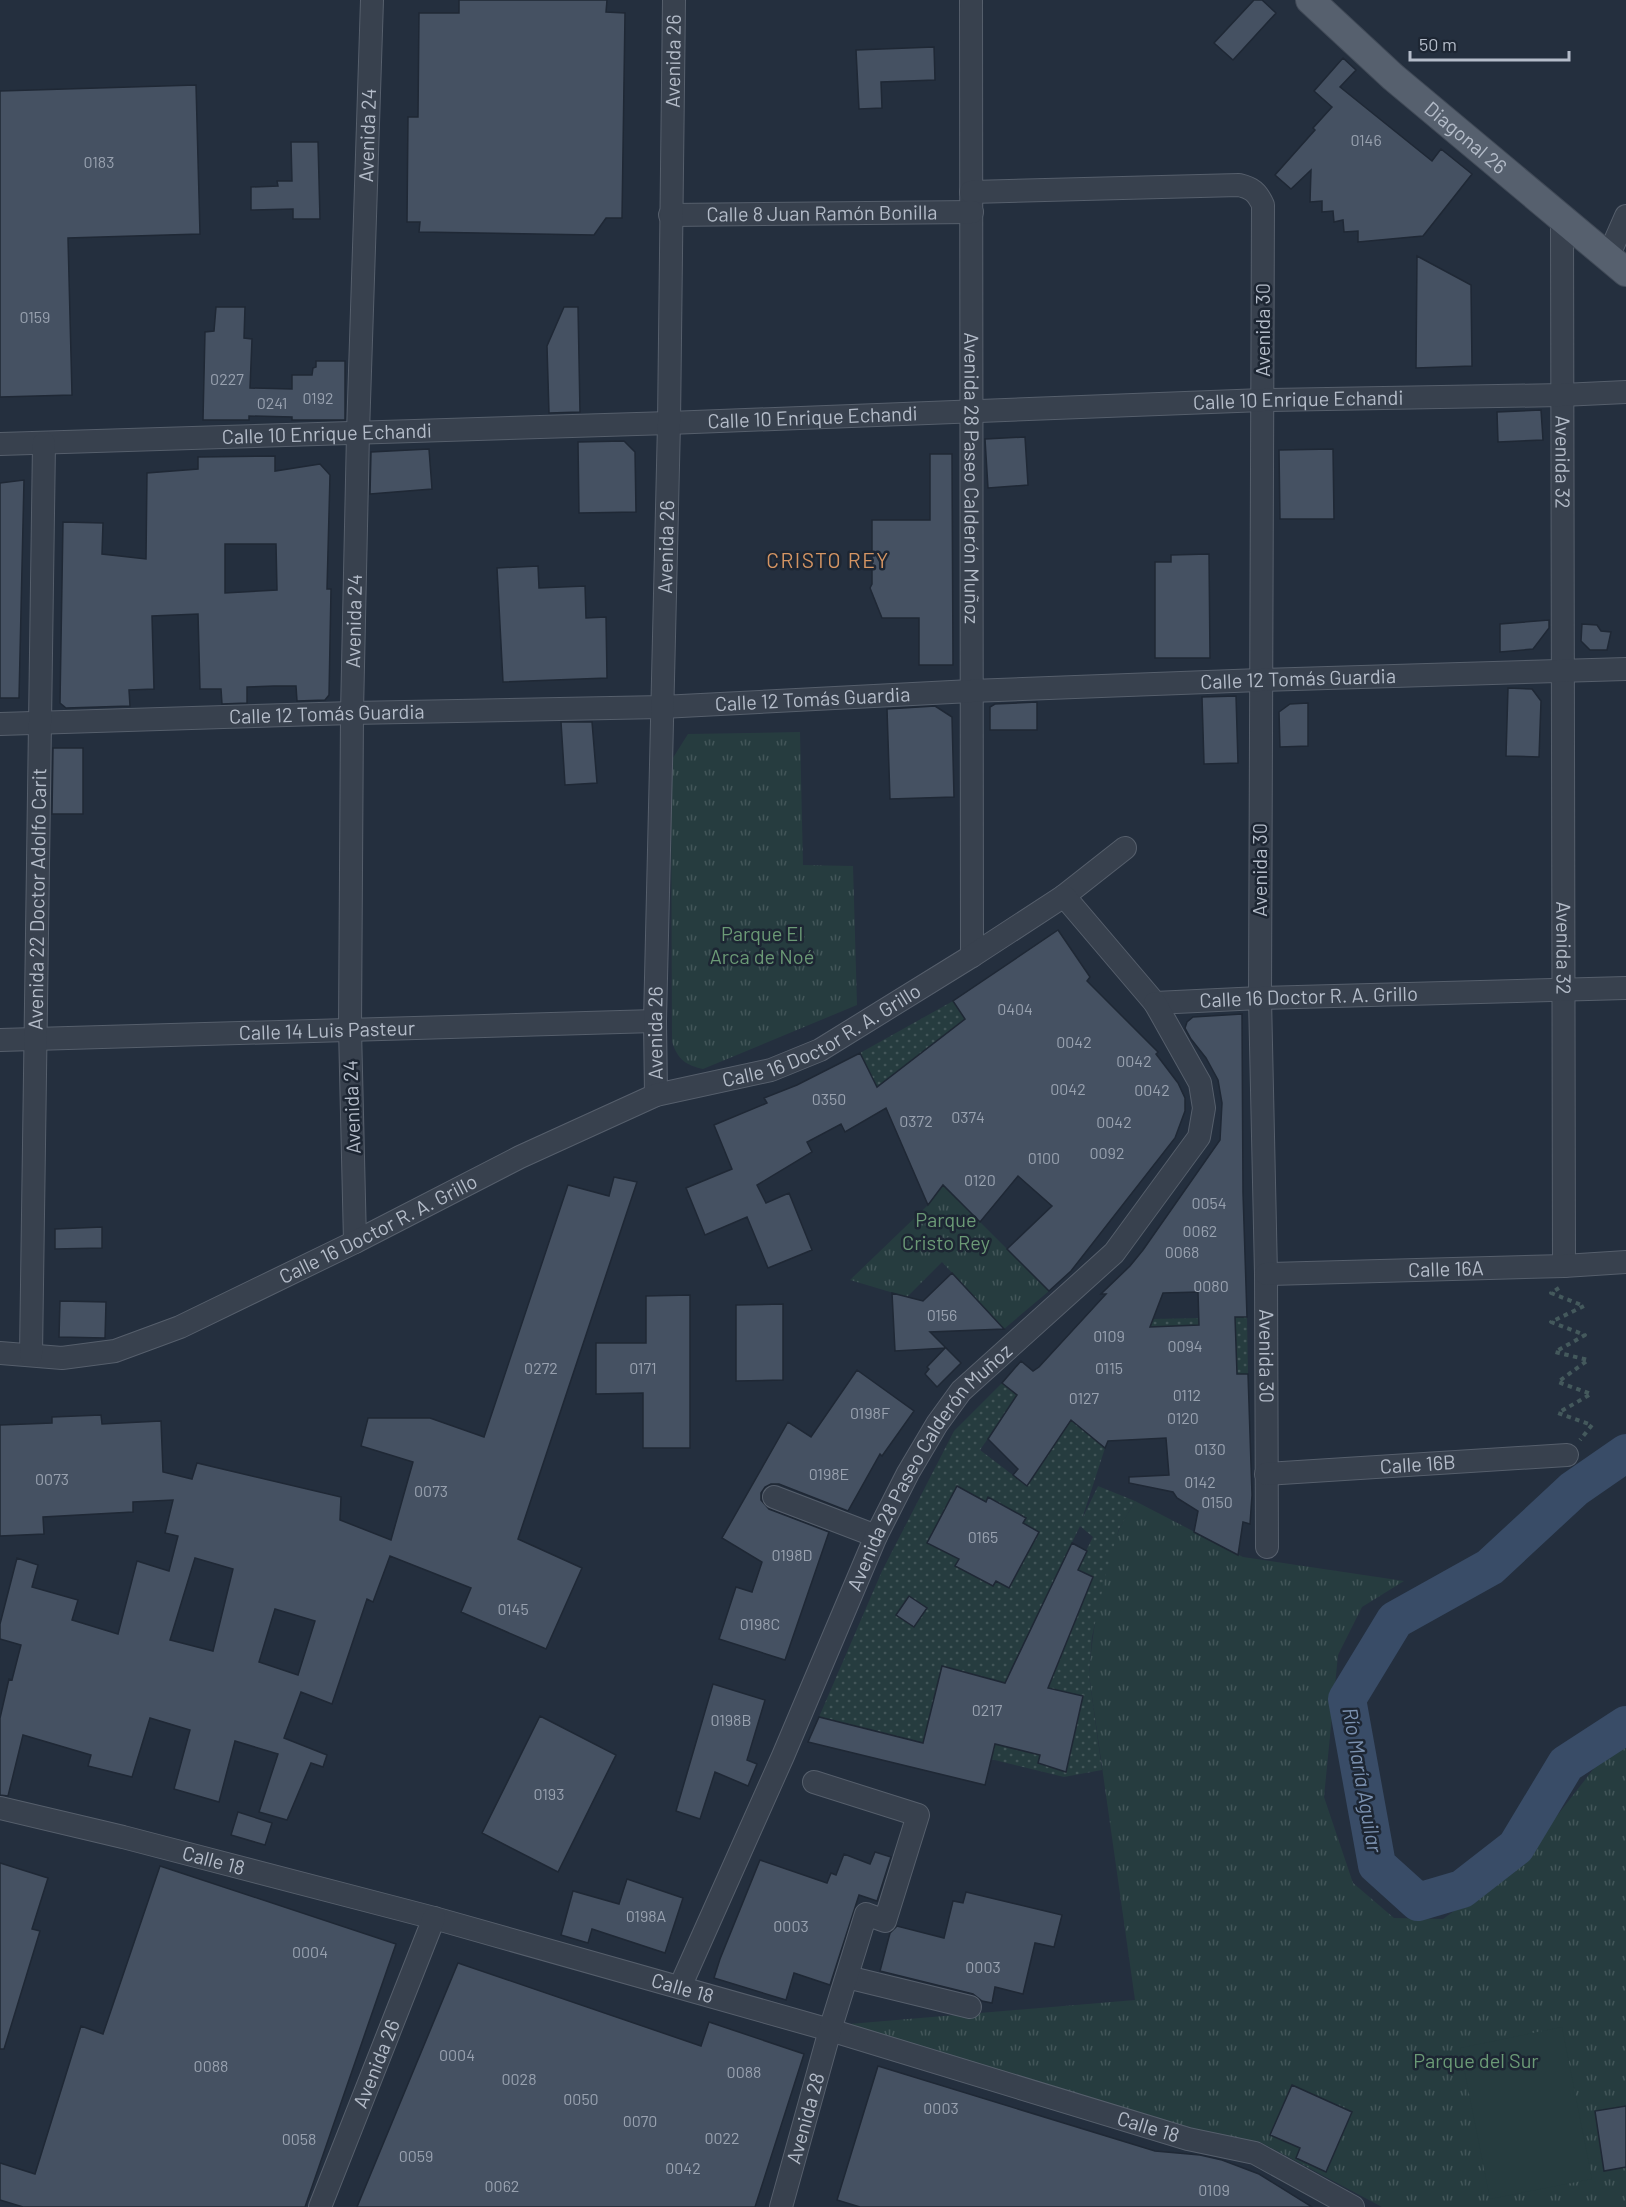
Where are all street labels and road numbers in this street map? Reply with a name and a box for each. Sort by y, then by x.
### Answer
street label: Avenida 26 [660,14,685,108]
street label: Avenida 24 [353,88,380,183]
street label: Diagonal 26 [1420,96,1512,178]
street label: Calle 8 Juan Ramón Bonilla [706,199,938,226]
street label: Avenida 30 [1250,283,1274,377]
street label: Avenida 28 Paseo Calderón Muñoz [960,332,985,624]
street label: Calle 10 Enrique Echandi [1193,385,1404,414]
street label: Calle 10 Enrique Echandi [707,400,918,433]
street label: Avenida 32 [1551,415,1576,509]
street label: Calle 10 Enrique Echandi [221,417,432,448]
street label: Avenida 26 [652,500,678,594]
street label: Avenida 24 [340,574,366,668]
street label: Calle 12 Tomás Guardia [1200,663,1396,693]
street label: Calle 12 Tomás Guardia [714,681,911,715]
street label: Calle 12 Tomás Guardia [229,699,425,728]
street label: Avenida 22 Doctor Adolfo Carit [23,768,50,1030]
street label: Avenida 30 [1247,823,1271,917]
street label: Avenida 32 [1552,901,1576,995]
street label: Calle 16 Doctor R. A. Grillo [720,978,925,1091]
street label: Calle 16 Doctor R. A. Grillo [1199,981,1418,1012]
street label: Avenida 26 [642,986,667,1080]
street label: Calle 14 Luis Pasteur [238,1015,415,1044]
street label: Avenida 24 [337,1060,365,1155]
street label: Calle 16 Doctor R. A. Grillo [275,1168,481,1288]
street label: Calle 16A [1408,1255,1484,1281]
street label: Avenida 30 [1255,1309,1279,1403]
street label: Avenida 28 Paseo Calderón Muñoz [841,1338,1016,1594]
street label: Calle 16B [1379,1449,1456,1478]
street label: Calle 18 [180,1840,248,1879]
street label: Calle 18 [649,1967,717,2008]
street label: Avenida 26 [347,2015,404,2111]
street label: Avenida 28 [781,2070,829,2166]
street label: Calle 18 [1115,2105,1182,2147]

